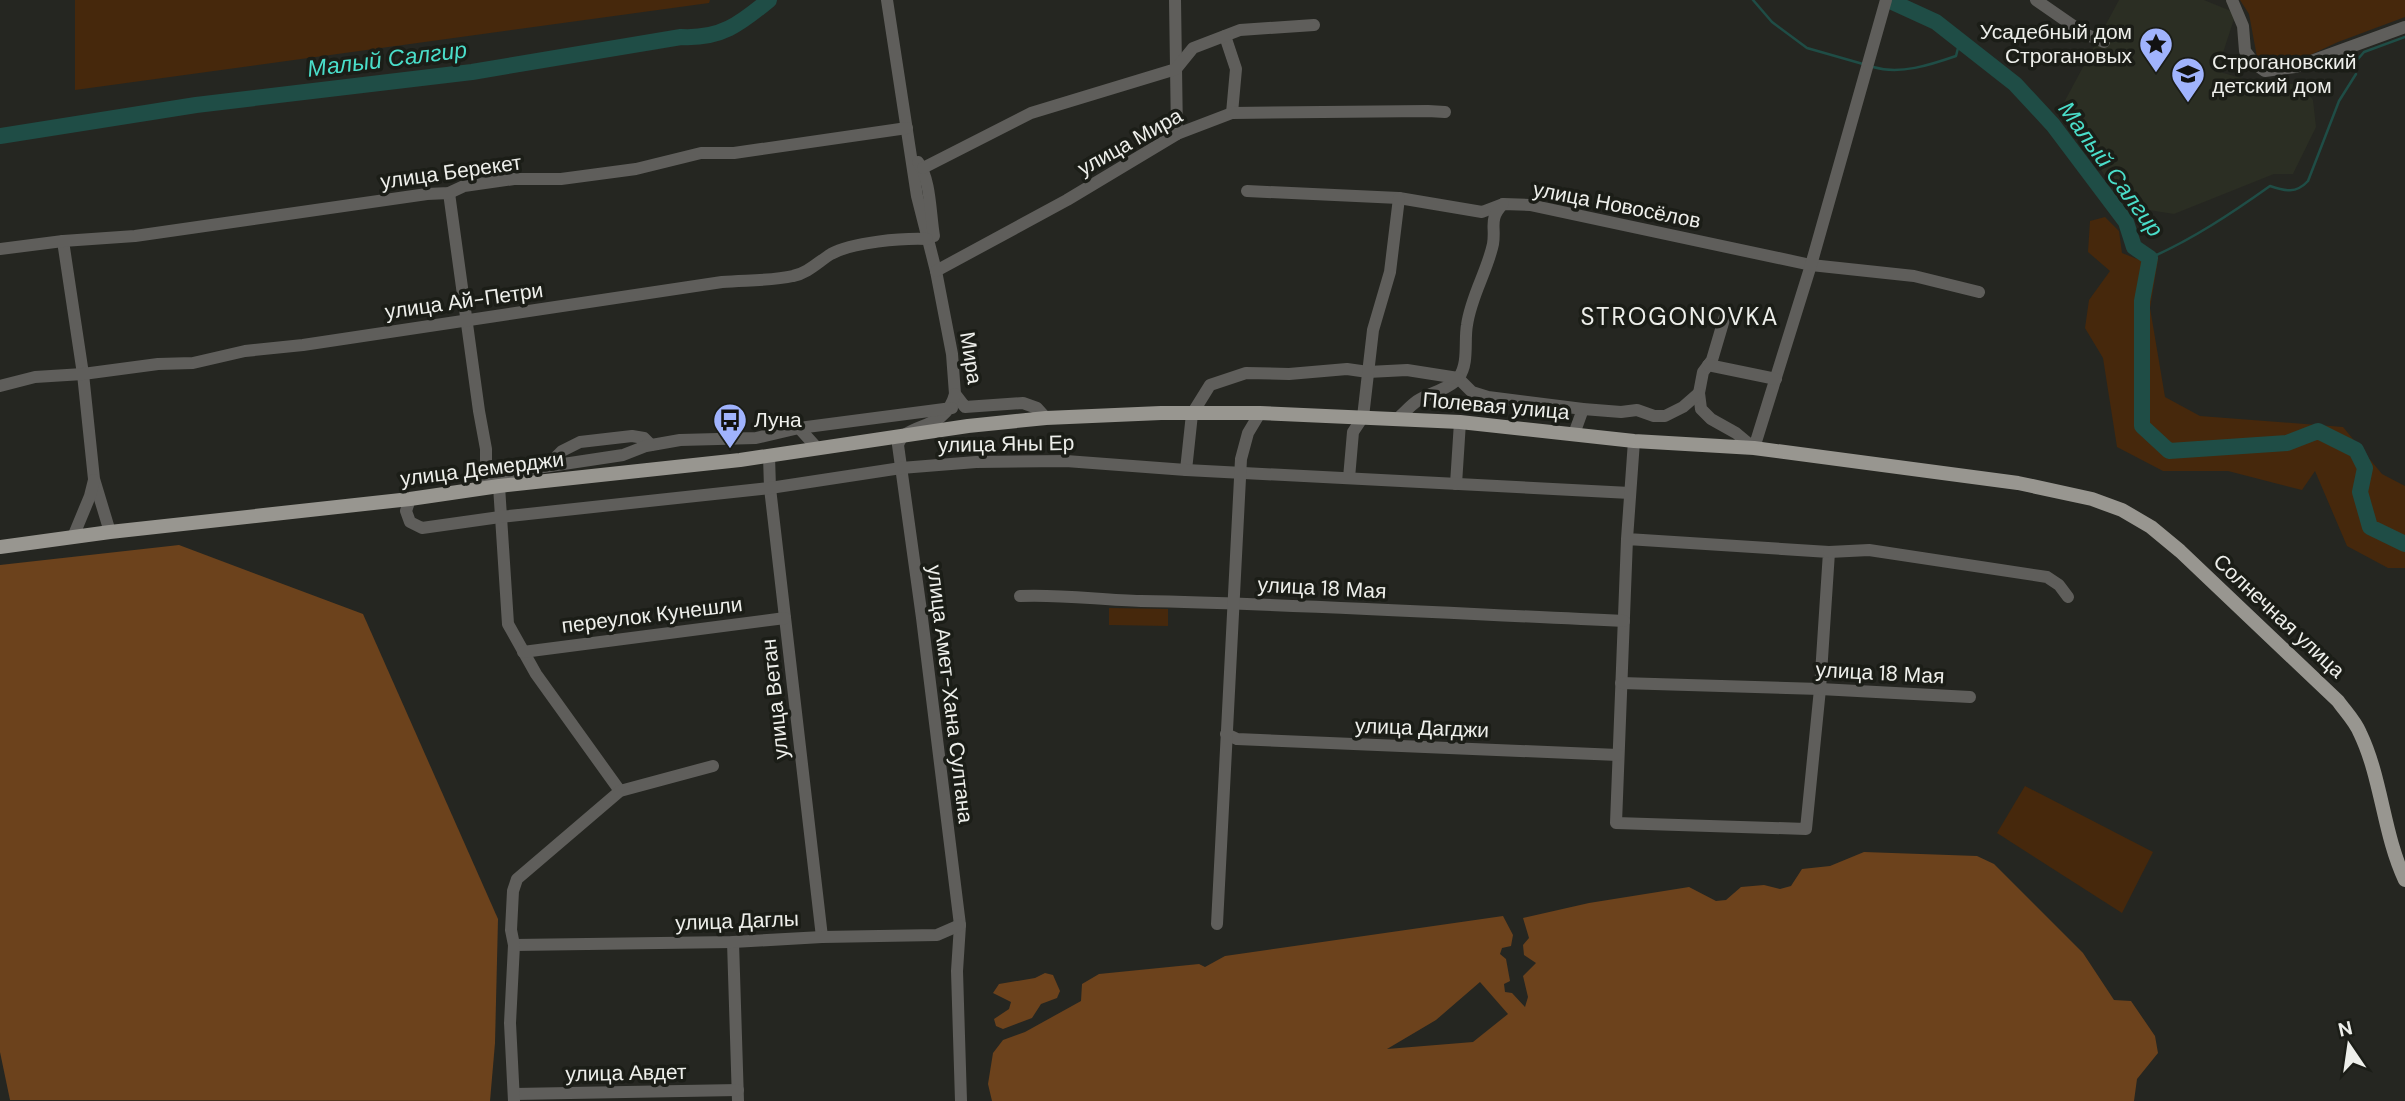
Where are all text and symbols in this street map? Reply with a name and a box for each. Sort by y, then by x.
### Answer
place label: Усадебный дом Строгановых [1980,18,2132,70]
place icon: Усадебный дом Строгановых [2137,25,2175,74]
water label: Малый Салгир [306,34,469,84]
place label: Строгановский детский дом [2212,48,2356,100]
school or university icon: Строгановский детский дом [2169,55,2207,104]
water label: Малый Салгир [2052,95,2170,243]
street label: улица Мира [1073,102,1188,182]
street label: улица Берекет [379,148,524,196]
street label: улица Новосёлов [1531,175,1703,235]
street label: улица Ай-Петри [383,276,545,326]
district label: STROGONOVKA [1580,301,1780,332]
street label: Мира [953,330,989,386]
street label: Полевая улица [1421,386,1571,426]
bus stop icon: Луна [711,401,749,450]
place label: Луна [754,406,802,434]
street label: улица Яны Ер [938,429,1074,459]
street label: улица Демерджи [399,445,565,493]
street label: Солнечная улица [2207,548,2351,684]
street label: улица Амет-Хана Султана [920,563,980,825]
street label: улица 18 Мая [1257,571,1387,605]
street label: переулок Кунешли [560,590,744,640]
street label: улица Ветан [755,637,795,761]
street label: улица 18 Мая [1815,656,1945,690]
street label: улица Дагджи [1355,712,1489,744]
street label: улица Даглы [675,905,799,937]
north arrow [2314,1010,2384,1080]
text: N [2336,1015,2355,1043]
street label: улица Авдет [565,1058,687,1088]

